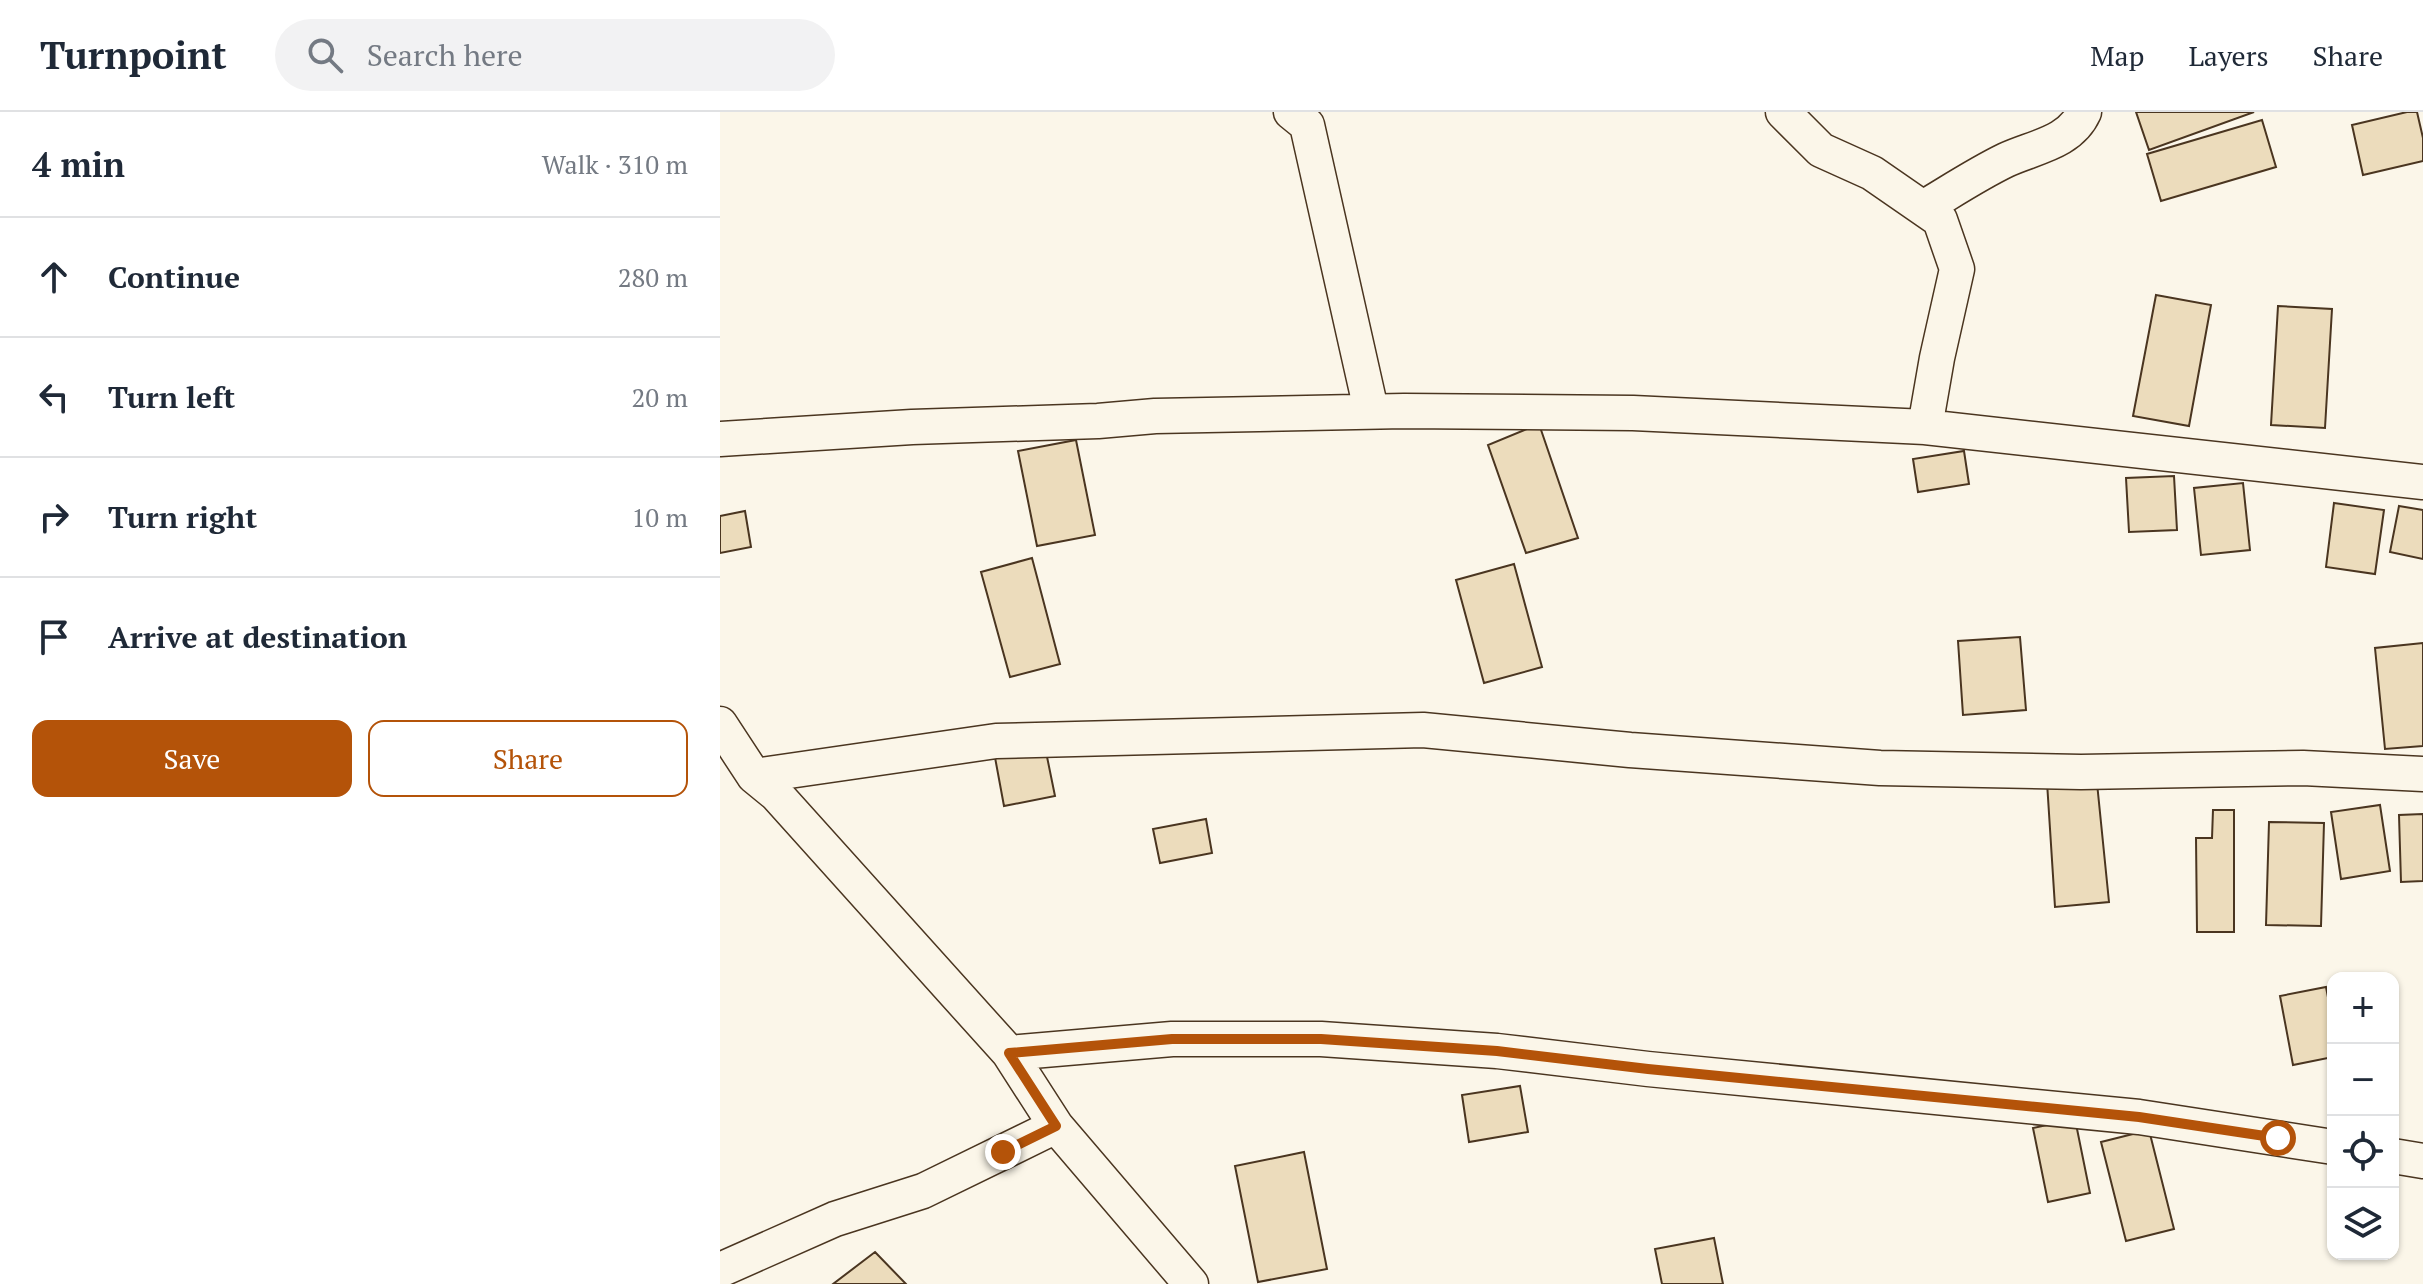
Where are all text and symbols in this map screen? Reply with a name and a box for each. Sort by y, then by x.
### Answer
search box [275,19,835,91]
text: Turnpoint [40,30,227,80]
icon: search [303,33,347,77]
text: Search here [367,35,523,75]
text: Map [2090,37,2144,74]
text: Layers [2188,37,2269,74]
text: Share [2313,37,2383,74]
text: 4 min [32,142,125,187]
text: Walk · 310 m [542,147,688,181]
icon: ahead [32,255,76,299]
text: Continue [108,257,240,297]
text: 280 m [618,260,688,294]
icon: left [32,375,76,419]
text: Turn left [108,377,235,417]
text: 20 m [632,380,688,414]
icon: right [32,495,76,539]
text: Turn right [108,497,257,537]
text: 10 m [632,500,688,534]
icon: arrive [32,615,76,659]
text: Arrive at destination [108,617,407,657]
button: Save [32,720,352,797]
button: Share [368,720,688,797]
map controls [2327,972,2399,1260]
button: + [2327,972,2399,1044]
button: − [2327,1044,2399,1116]
button: locate [2327,1116,2399,1188]
route start [2260,1120,2296,1156]
route end [985,1134,1021,1170]
button: layers [2327,1188,2399,1260]

